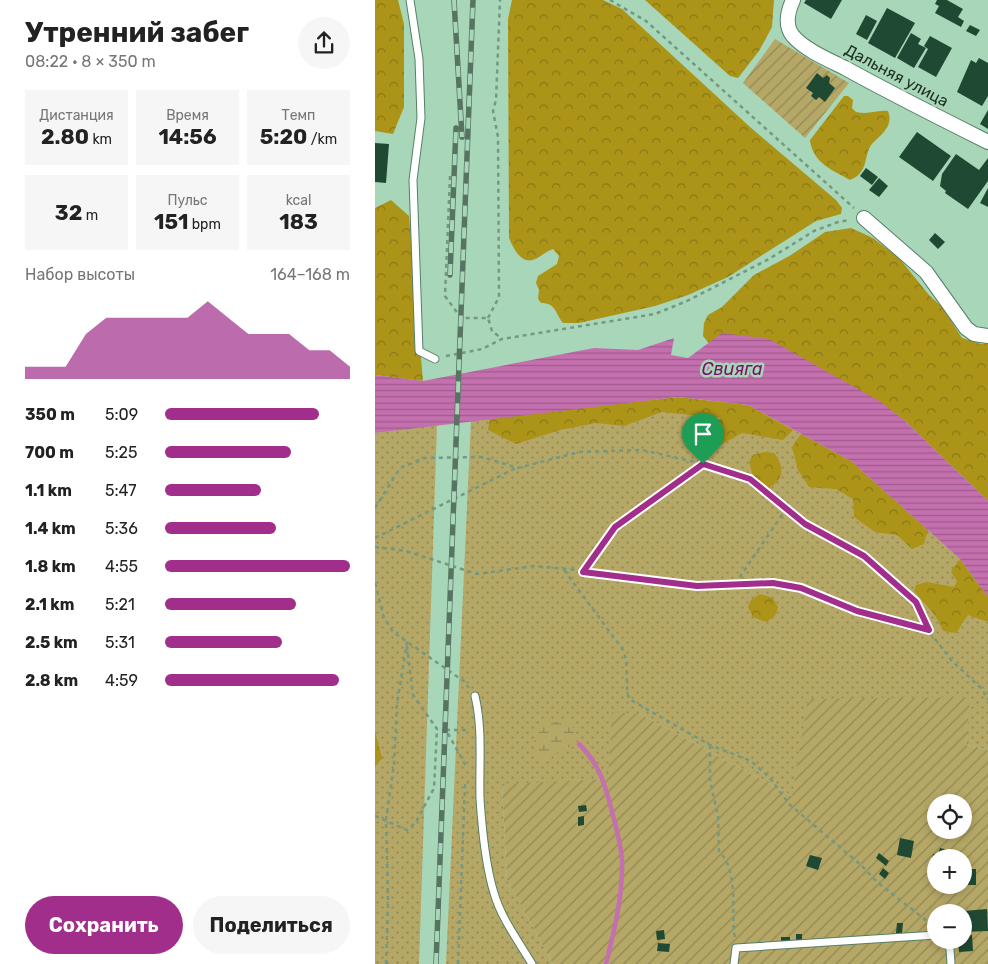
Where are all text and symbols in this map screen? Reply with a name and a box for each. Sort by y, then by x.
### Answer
text: Утренний забег [25,16,249,49]
button: share [298,17,350,69]
street label: Дальняя улица [842,40,952,111]
text: 08:22 · 8 × 350 m [25,52,156,71]
text: Дистанция [39,107,114,124]
text: Время [166,107,209,124]
text: Темп [282,107,315,124]
text: 2.80 [41,124,89,149]
text: 14:56 [158,124,217,149]
text: 5:20 [260,124,307,149]
text: km [89,131,112,148]
text: /km [307,131,337,148]
text: Пульс [167,192,208,209]
text: kcal [286,192,311,209]
text: 32 [55,200,82,225]
text: m [82,207,98,224]
text: 151 [154,209,188,234]
text: 183 [279,209,318,234]
text: bpm [188,216,221,233]
text: Набор высоты [25,265,135,284]
text: 164–168 m [270,265,350,284]
water label: Свияга [702,358,763,380]
text: 350 m [25,405,75,424]
text: 5:09 [105,405,138,424]
pin [682,413,724,464]
icon: arrive [689,420,717,448]
text: 700 m [25,443,74,462]
text: 5:25 [105,443,138,462]
text: 1.1 km [25,481,72,500]
text: 5:47 [105,481,136,500]
text: 1.4 km [25,519,76,538]
text: 5:36 [105,519,138,538]
text: 1.8 km [25,557,76,576]
text: 4:55 [105,557,138,576]
text: 2.1 km [25,595,74,614]
text: 5:21 [105,595,135,614]
text: 2.5 km [25,633,78,652]
text: 5:31 [105,633,135,652]
text: 2.8 km [25,671,78,690]
text: 4:59 [105,671,138,690]
map controls [927,794,972,949]
button: locate [927,794,972,839]
button: + [927,849,972,894]
button: Сохранить [25,896,183,954]
button: Поделиться [193,896,350,954]
button: − [927,904,972,949]

